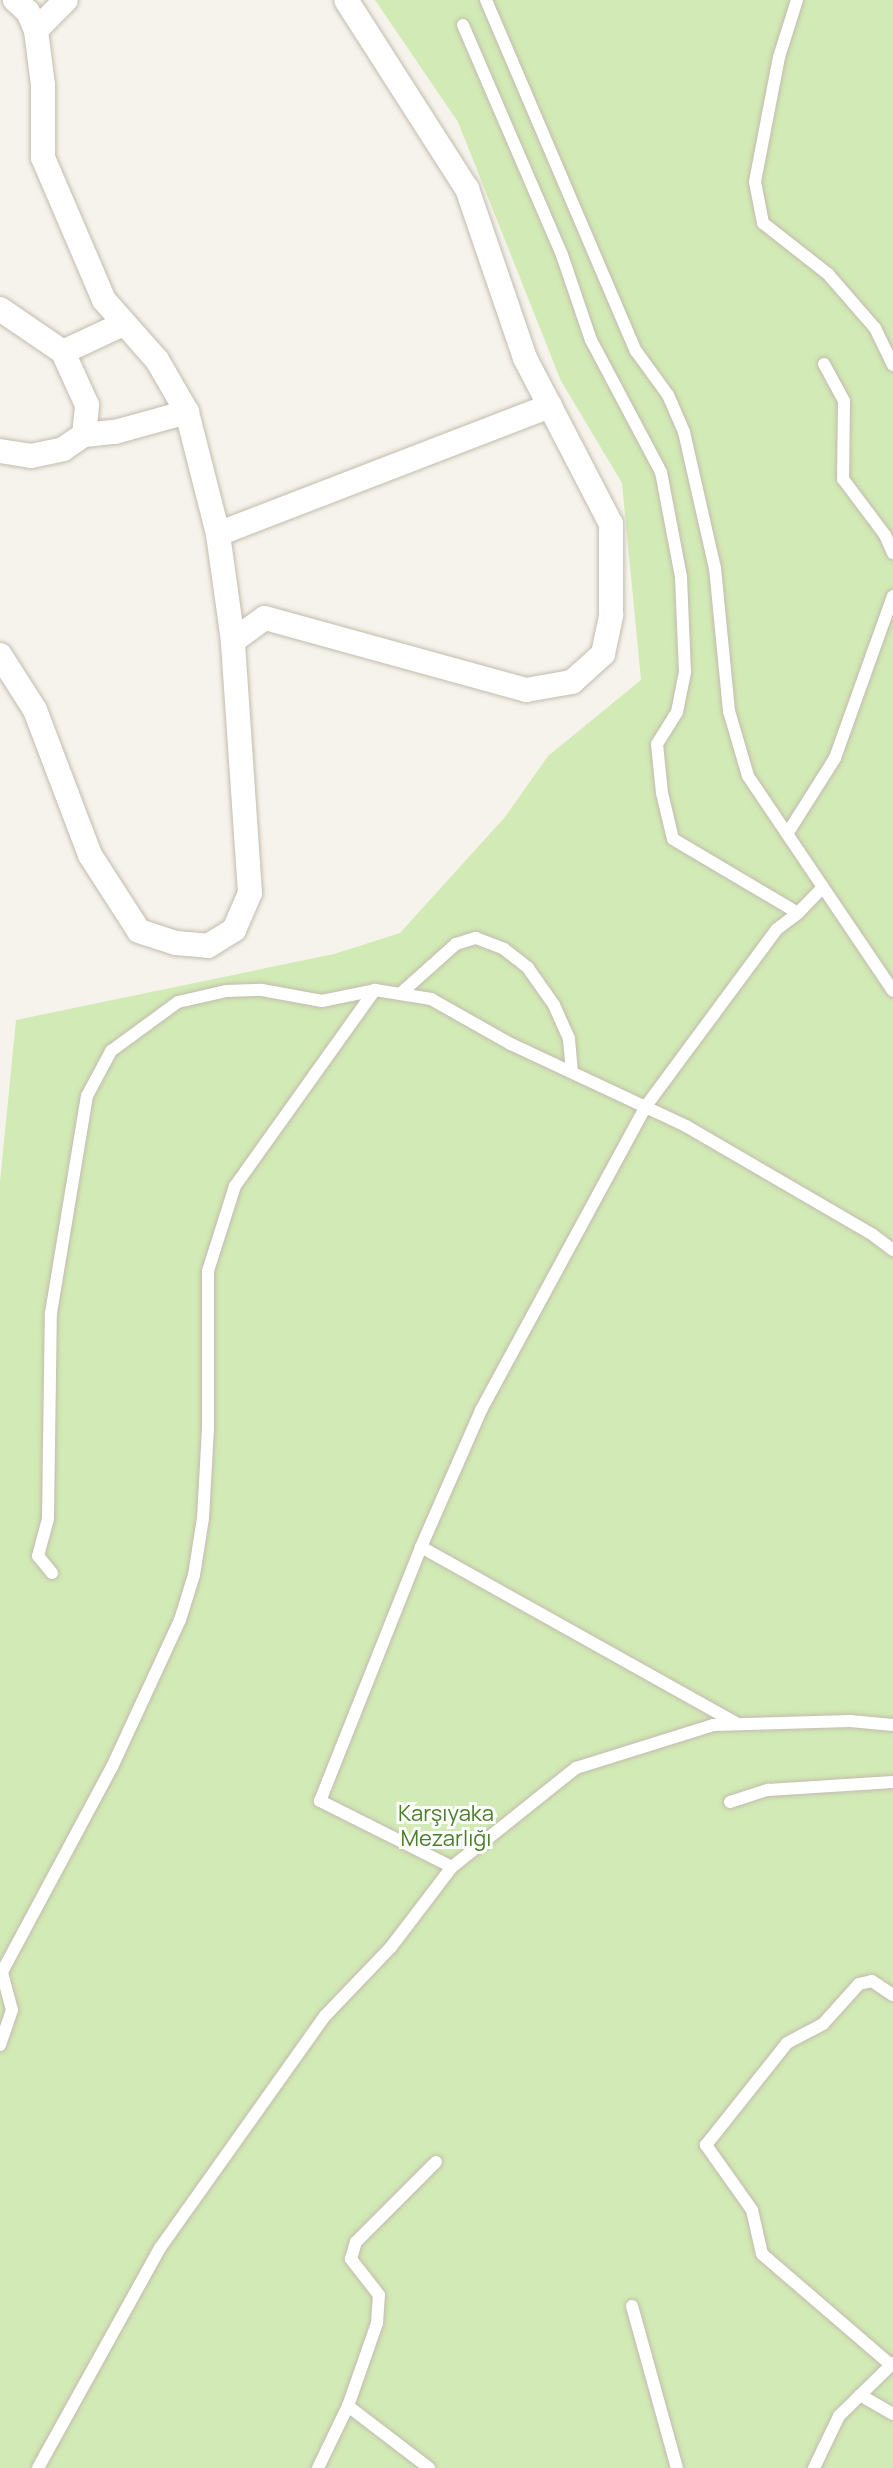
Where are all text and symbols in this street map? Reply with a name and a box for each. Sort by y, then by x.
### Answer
park label: Karşıyaka Mezarlığı [398,1800,494,1852]

